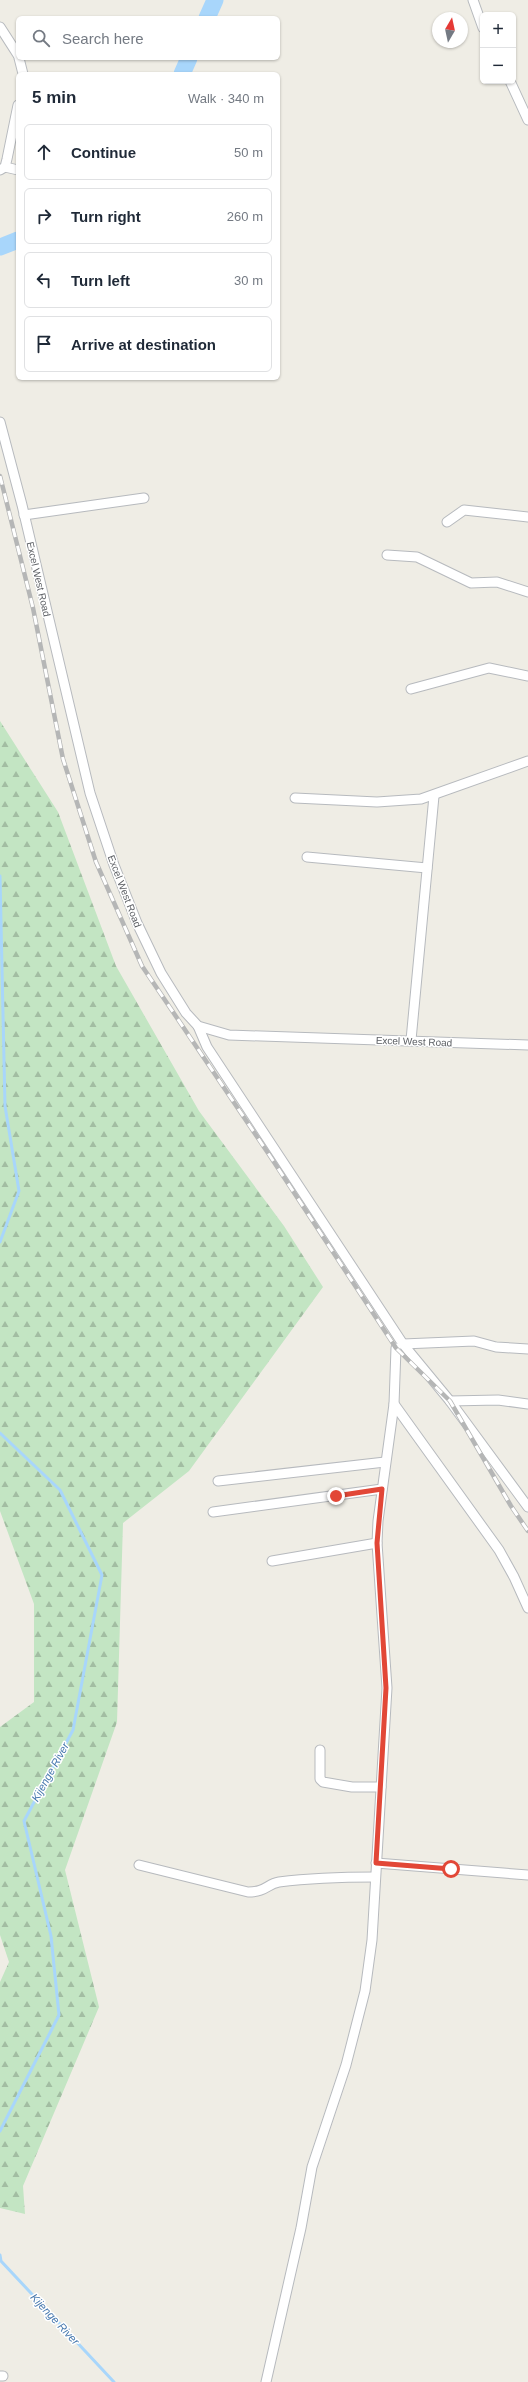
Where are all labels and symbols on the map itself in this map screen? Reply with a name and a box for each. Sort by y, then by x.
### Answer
north arrow [432,12,468,48]
street label: Excel West Road [25,541,52,618]
street label: Excel West Road [106,853,143,929]
street label: Excel West Road [376,1035,452,1048]
route end [327,1487,345,1505]
water label: Kijenge River [29,1739,72,1804]
route start [442,1860,460,1878]
water label: Kijenge River [28,2291,83,2348]

